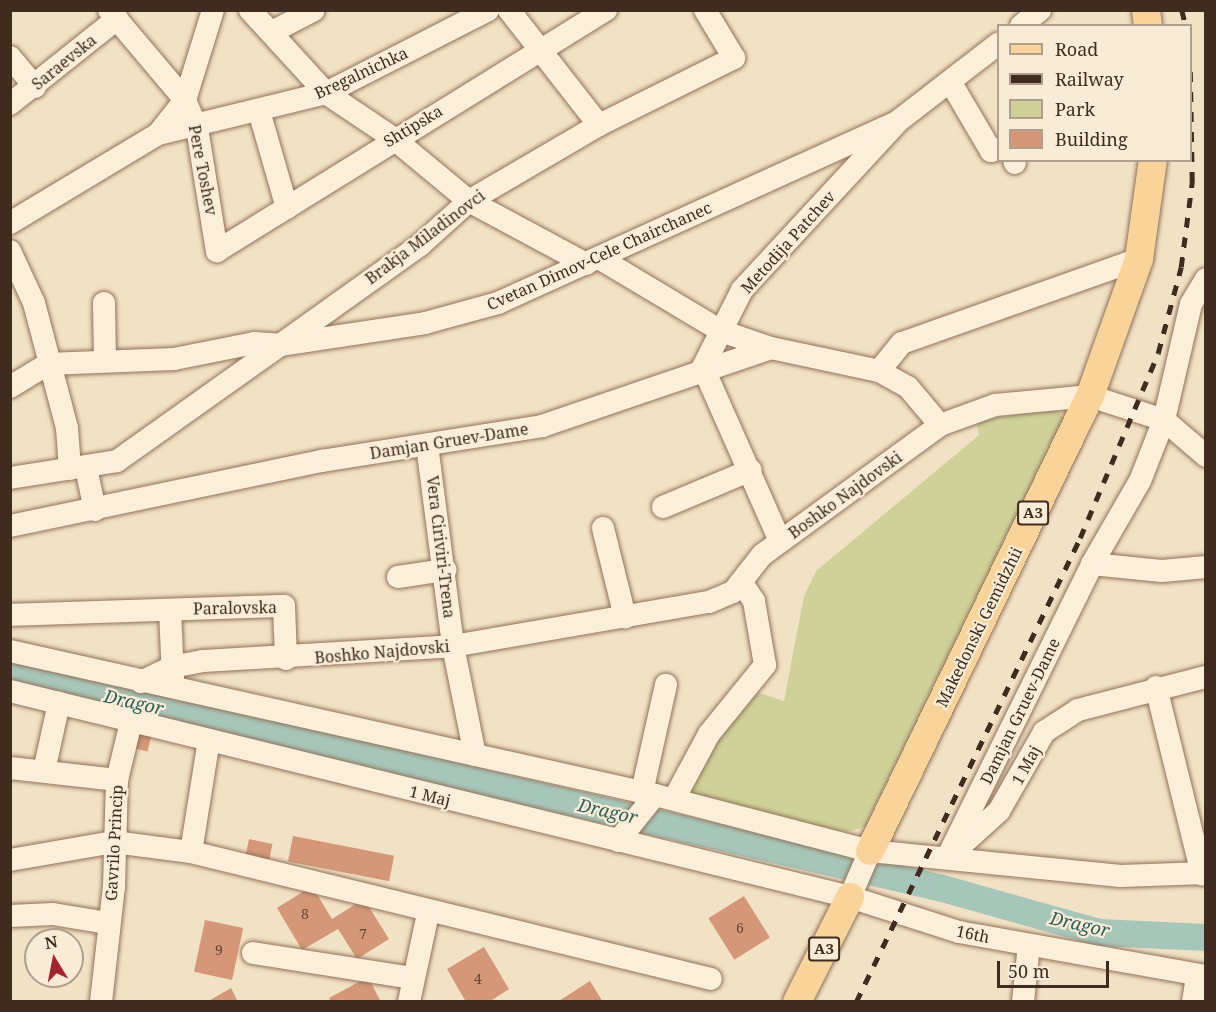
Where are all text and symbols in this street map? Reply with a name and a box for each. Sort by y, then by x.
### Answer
legend [997,24,1192,162]
street label: Saraevska [28,30,100,94]
text: Road [1055,37,1098,61]
street label: Bregalnichka [311,43,411,103]
text: Railway [1055,67,1124,91]
text: Park [1055,97,1095,121]
street label: Shtipska [380,101,446,151]
street label: Pere Toshev [185,123,221,217]
text: Building [1055,127,1128,151]
street label: Brakja Miladinovci [361,186,489,288]
street label: Metodija Patchev [737,187,839,297]
street label: Cvetan Dimov-Cele Chairchanec [484,198,714,314]
street label: Damjan Gruev-Dame [368,419,530,463]
street label: Boshko Najdovski [785,447,905,543]
street label: Vera Ciriviri-Trena [423,475,459,619]
road number: A3 [1016,501,1050,525]
street label: Makedonski Gemidzhii [932,544,1026,710]
street label: Paralovska [193,598,277,618]
street label: Damjan Gruev-Dame [976,635,1064,787]
street label: Boshko Najdovski [314,637,450,667]
water label: Dragor [102,685,166,719]
street label: 1 Maj [1007,742,1045,788]
street label: 1 Maj [407,782,453,810]
street label: Gavrilo Princip [101,784,127,902]
water label: Dragor [576,794,640,828]
house number: 8 [301,906,309,922]
water label: Dragor [1048,907,1112,941]
house number: 6 [736,920,744,936]
street label: 16th [955,921,991,947]
house number: 7 [359,926,367,942]
north arrow [24,928,84,988]
text: N [43,930,59,954]
road number: A3 [808,937,840,961]
house number: 9 [215,942,223,958]
scale bar [1000,949,1112,987]
text: 50 m [1008,959,1050,983]
house number: 4 [474,971,482,987]

